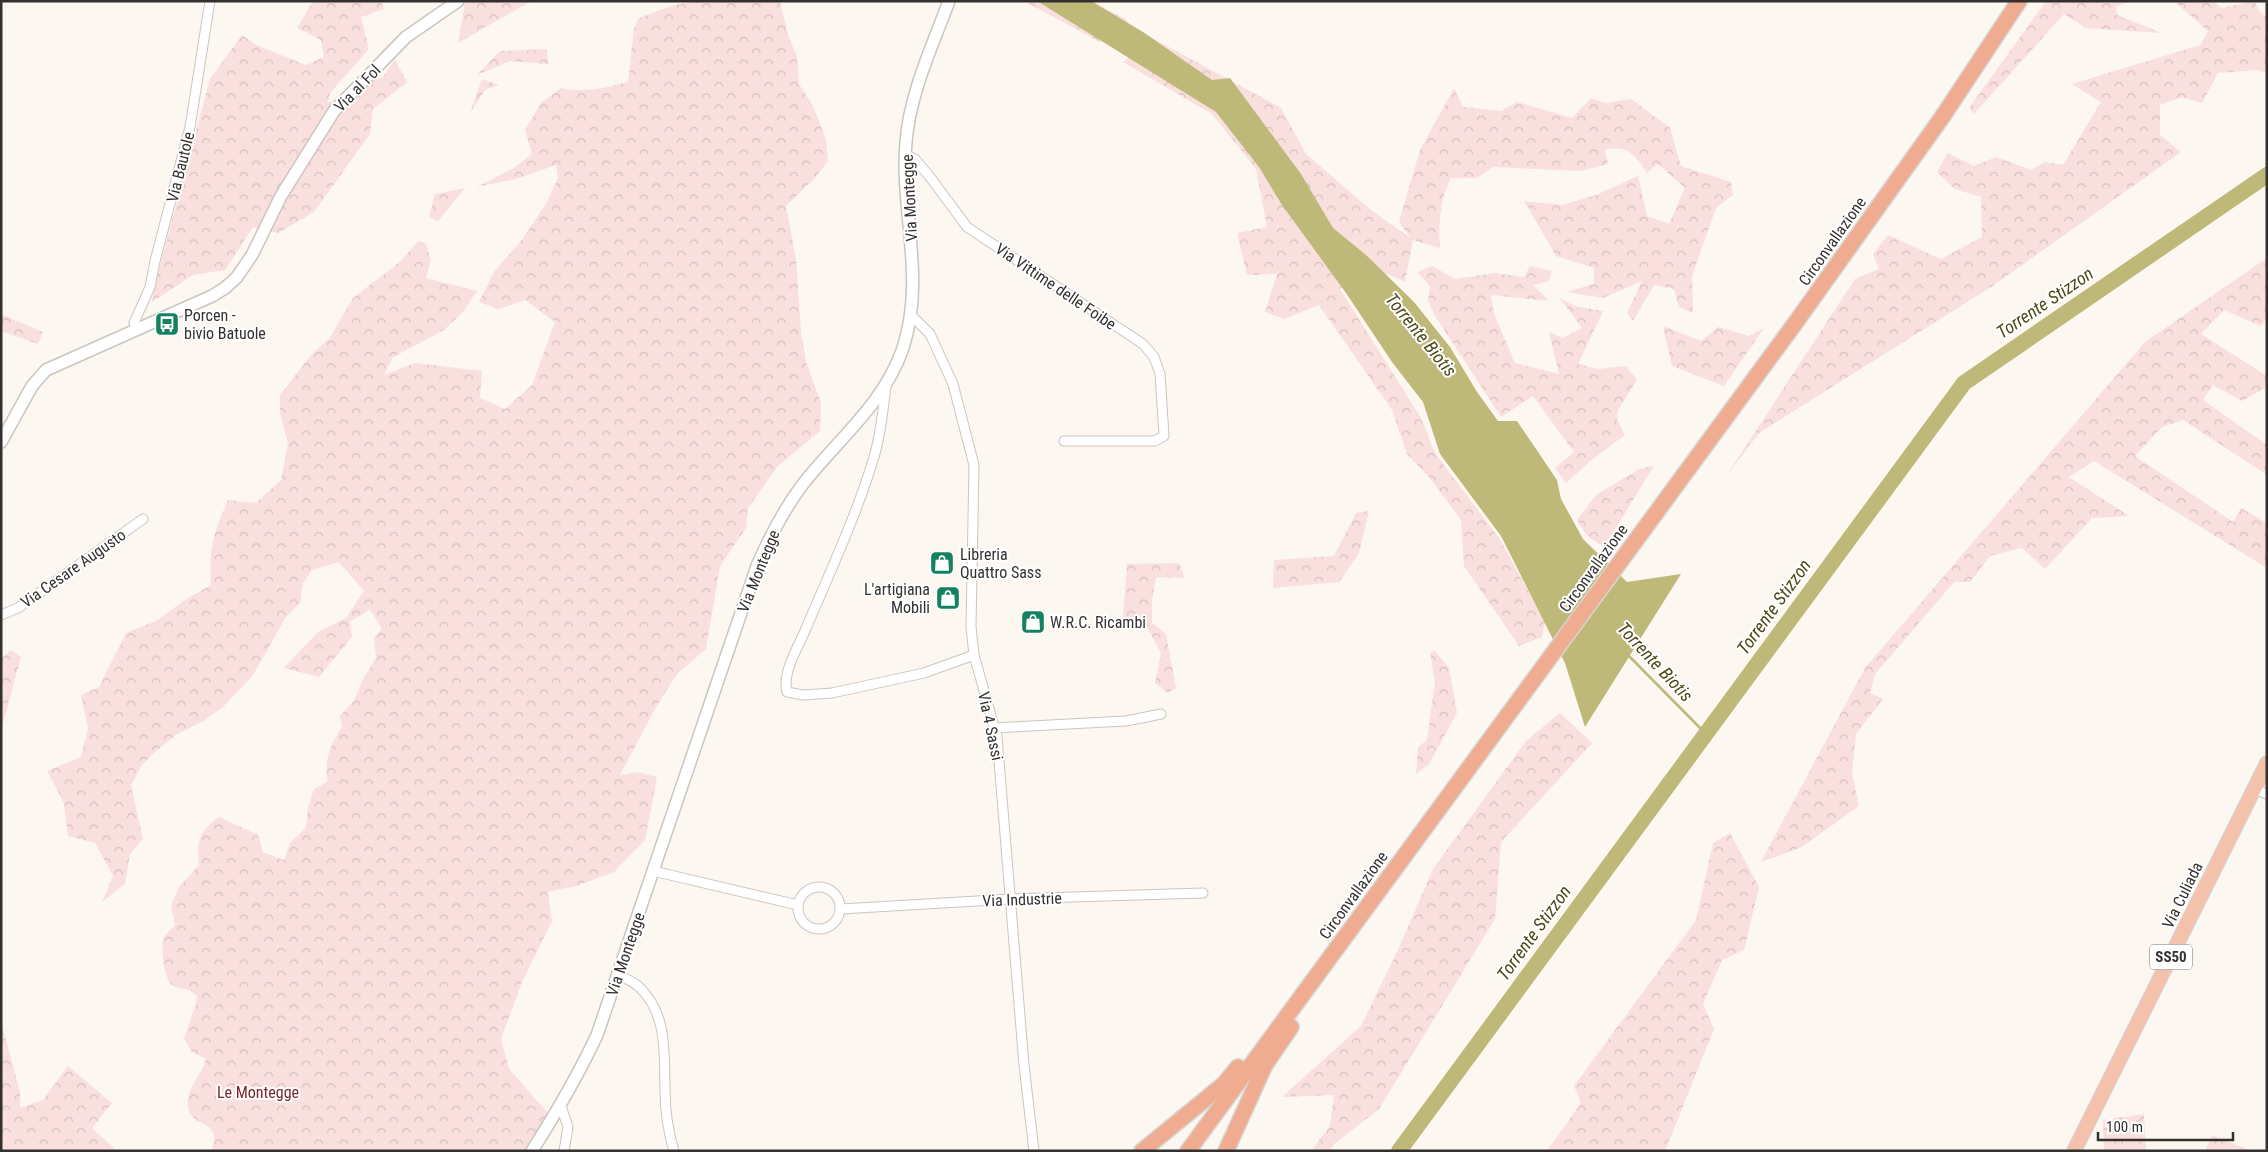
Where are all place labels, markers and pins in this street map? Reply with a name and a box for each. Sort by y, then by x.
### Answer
place label: Porcen - bivio Batuole [184,306,266,343]
bus stop icon: Porcen - bivio Batuole [154,311,180,337]
place label: Libreria Quattro Sass [960,545,1041,582]
shop icon: Libreria Quattro Sass [929,550,955,576]
place label: L'artigiana Mobili [864,580,930,617]
shop icon: L'artigiana Mobili [935,585,961,611]
shop icon: W.R.C. Ricambi [1020,609,1046,635]
place label: W.R.C. Ricambi [1050,613,1146,632]

